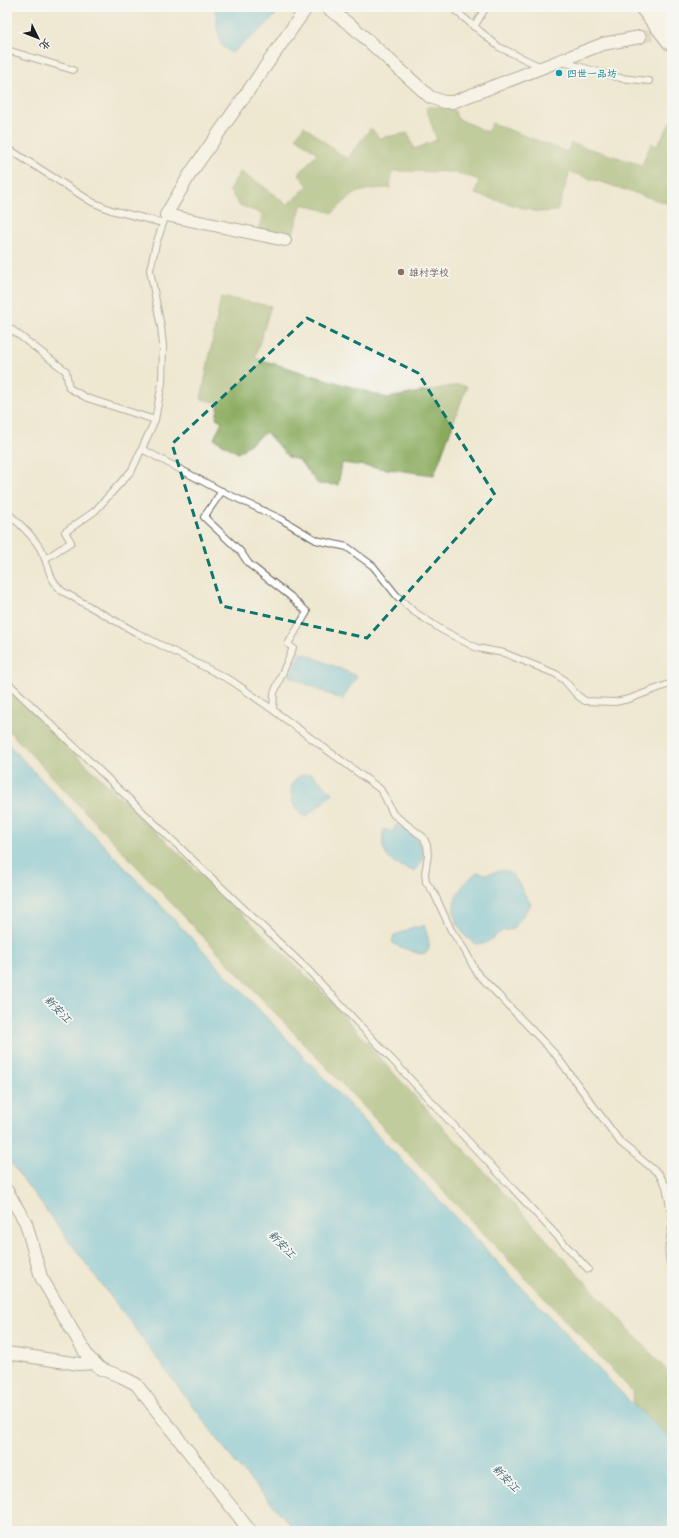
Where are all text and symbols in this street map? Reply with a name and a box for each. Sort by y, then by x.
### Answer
north arrow [18,18,58,58]
text: 北 [36,36,55,54]
place label: 四世一品坊 [567,66,617,80]
marker: 四世一品坊 [554,68,564,78]
place label: 雄村学校 [409,265,449,279]
marker: 雄村学校 [396,267,406,277]
water label: 新安江 [42,992,76,1026]
water label: 新安江 [266,1227,300,1261]
water label: 新安江 [490,1461,524,1495]

